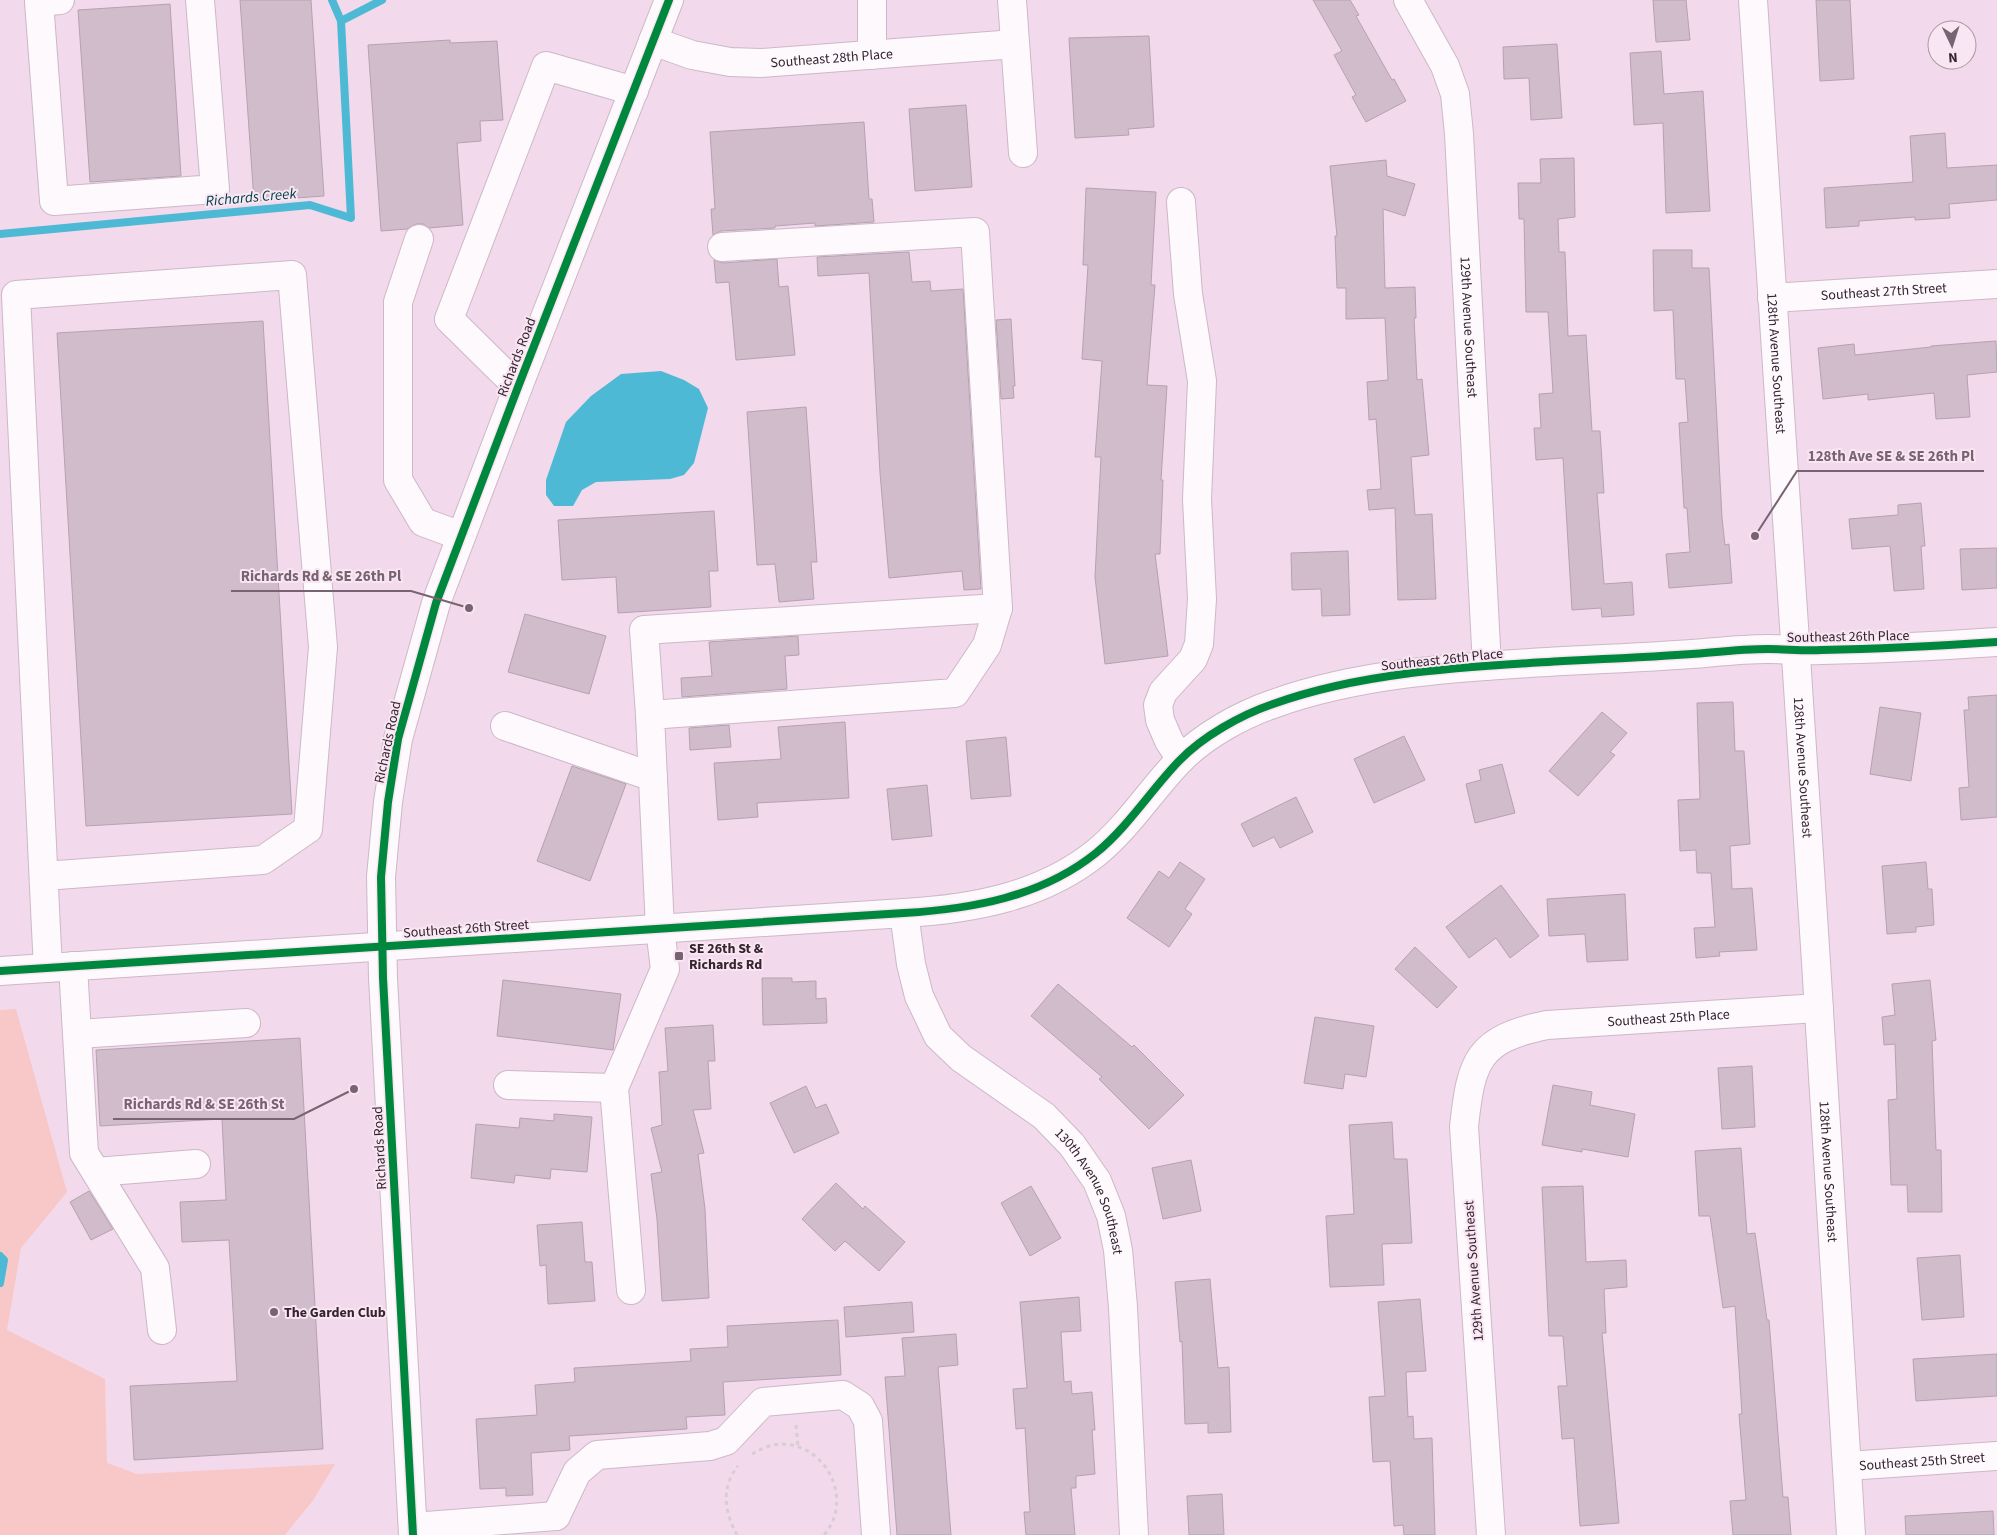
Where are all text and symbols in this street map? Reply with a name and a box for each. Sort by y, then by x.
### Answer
north arrow [1927,20,1977,70]
street label: Southeast 28th Place [770,44,894,73]
text: N [1947,47,1958,67]
water label: Richards Creek [205,183,298,212]
street label: 129th Avenue Southeast [1454,256,1482,399]
street label: Southeast 27th Street [1820,278,1948,306]
street label: 128th Avenue Southeast [1761,292,1790,435]
street label: Richards Road [493,315,541,400]
callout: 128th Ave SE & SE 26th Pl [1797,441,1984,471]
text: 128th Ave SE & SE 26th Pl [1808,446,1975,467]
callout: Richards Rd & SE 26th Pl [231,561,411,591]
text: Richards Rd & SE 26th Pl [241,566,402,587]
street label: Southeast 26th Place [1787,626,1910,648]
street label: Southeast 26th Place [1380,644,1504,676]
street label: 128th Avenue Southeast [1788,696,1817,839]
street label: Richards Road [369,699,406,785]
street label: Southeast 26th Street [402,915,530,943]
place label: SE 26th St & Richards Rd [689,939,764,975]
marker: SE 26th St & Richards Rd [673,950,685,962]
street label: Southeast 25th Place [1607,1005,1730,1032]
callout: Richards Rd & SE 26th St [113,1089,294,1119]
text: Richards Rd & SE 26th St [124,1094,285,1115]
street label: 128th Avenue Southeast [1814,1100,1842,1243]
street label: Richards Road [368,1106,392,1190]
street label: 130th Avenue Southeast [1050,1124,1127,1255]
street label: 129th Avenue Southeast [1459,1200,1489,1342]
place label: The Garden Club [284,1303,386,1323]
marker: The Garden Club [268,1306,280,1318]
street label: Southeast 25th Street [1858,1448,1986,1476]

